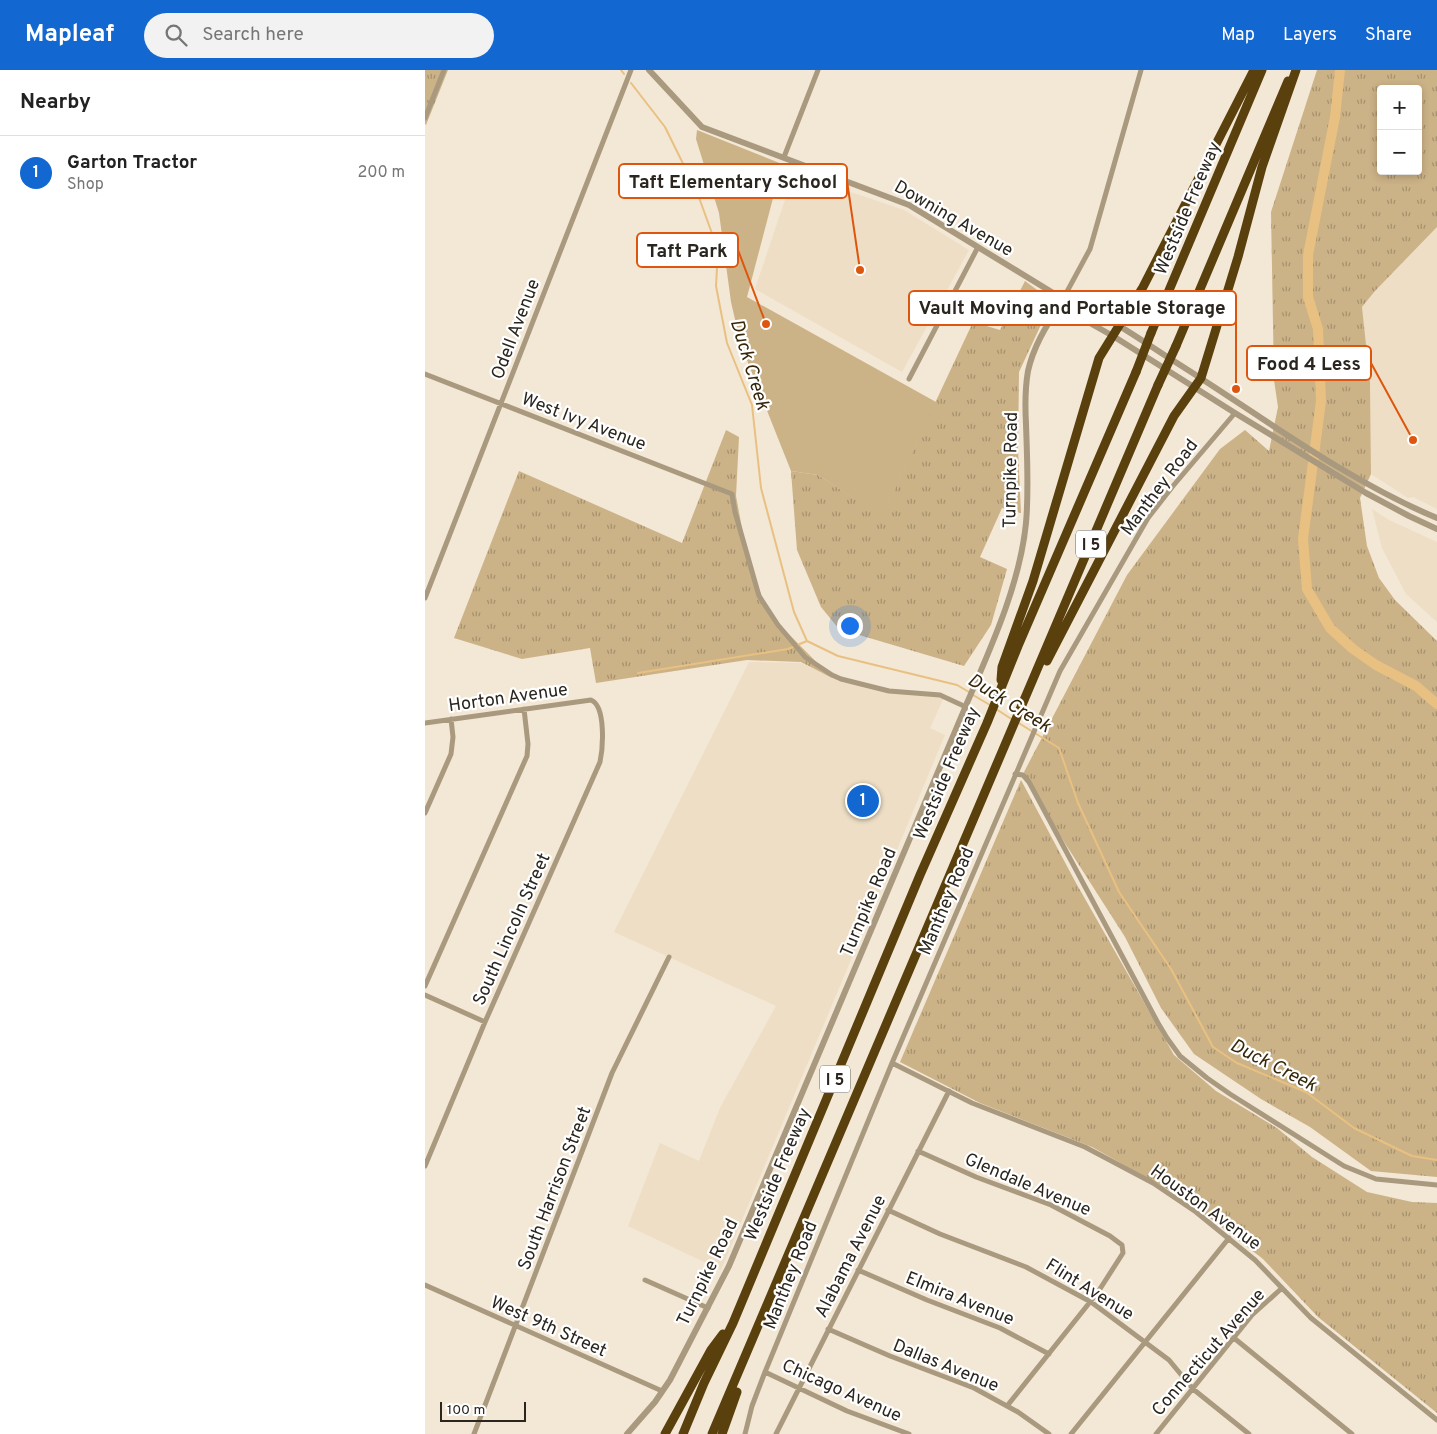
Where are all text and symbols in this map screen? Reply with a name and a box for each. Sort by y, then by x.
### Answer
search box [144,13,494,58]
text: Mapleaf [25,20,114,50]
icon: search [162,21,190,49]
text: Search here [202,23,304,47]
text: Map [1221,24,1255,47]
text: Layers [1283,24,1337,47]
text: Share [1365,24,1412,47]
map controls [1377,85,1422,175]
button: + [1377,85,1422,130]
text: Nearby [20,89,91,116]
button: − [1377,130,1422,175]
street label: Westside Freeway [1150,138,1227,279]
text: Garton Tractor [67,151,197,175]
text: 1 [33,163,39,183]
text: 200 m [357,163,405,183]
callout: Taft Elementary School [619,164,847,198]
text: Taft Elementary School [629,171,837,195]
text: Shop [67,175,104,195]
street label: Downing Avenue [890,176,1017,263]
callout: Taft Park [637,233,738,267]
text: Taft Park [646,240,728,264]
street label: Odell Avenue [487,276,546,383]
callout: Vault Moving and Portable Storage [909,291,1236,325]
text: Vault Moving and Portable Storage [918,297,1226,321]
water label: Duck Creek [724,316,774,413]
callout: Food 4 Less [1247,346,1371,380]
text: Food 4 Less [1257,353,1361,377]
street label: West Ivy Avenue [518,388,649,457]
street label: Turnpike Road [999,411,1024,529]
street label: Manthey Road [1116,435,1204,541]
road number: I 5 [1076,530,1106,558]
your location [837,613,863,639]
water label: Duck Creek [963,669,1055,739]
street label: Horton Avenue [447,679,569,718]
street label: Westside Freeway [909,703,986,844]
pin: 1 [847,782,879,820]
street label: Turnpike Road [836,844,903,961]
street label: Manthey Road [914,844,980,959]
street label: South Lincoln Street [468,850,556,1009]
water label: Duck Creek [1226,1034,1321,1098]
road number: I 5 [820,1066,850,1092]
street label: South Harrison Street [514,1103,597,1274]
street label: Westside Freeway [740,1104,817,1245]
street label: Glendale Avenue [961,1148,1094,1222]
street label: Houston Avenue [1145,1160,1265,1256]
street label: Alabama Avenue [810,1191,892,1322]
street label: Turnpike Road [672,1215,744,1330]
street label: Manthey Road [759,1218,824,1333]
street label: Flint Avenue [1041,1254,1138,1326]
street label: Elmira Avenue [902,1267,1017,1332]
street label: Connecticut Avenue [1147,1284,1271,1422]
street label: West 9th Street [487,1292,610,1363]
street label: Dallas Avenue [889,1335,1002,1398]
street label: Chicago Avenue [778,1355,905,1428]
scale bar [440,1399,526,1422]
text: 100 m [447,1402,485,1419]

